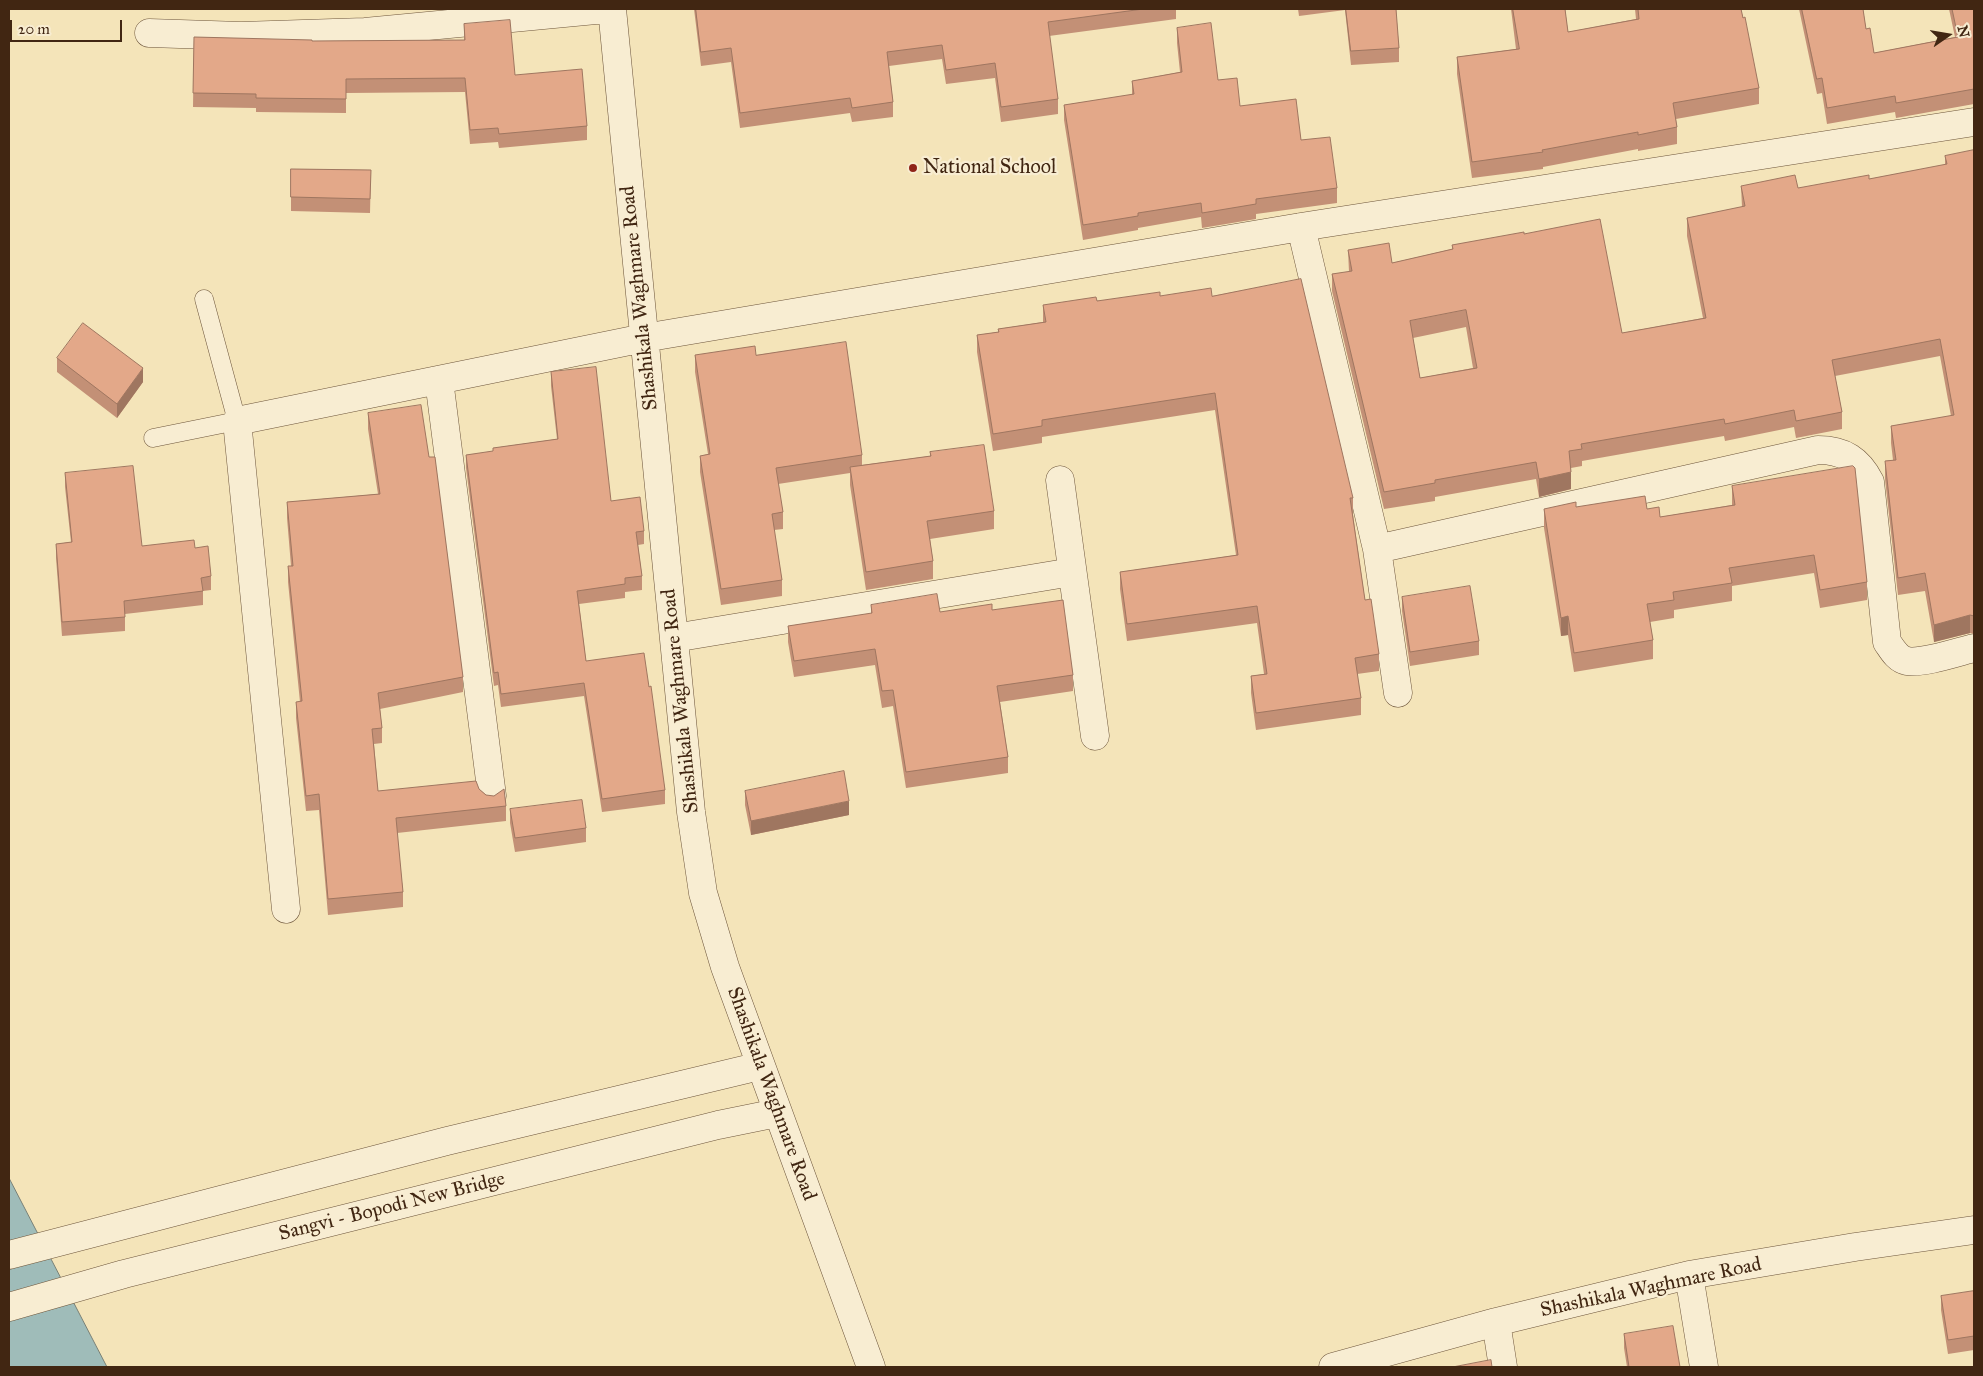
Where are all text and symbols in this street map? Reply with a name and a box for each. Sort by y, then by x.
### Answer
scale bar [12,10,125,42]
north arrow [1923,10,1973,60]
text: 20 m [18,20,50,38]
text: N [1953,24,1973,39]
place label: National School [923,156,1056,180]
marker: National School [907,162,919,174]
street label: Shashikala Waghmare Road [616,185,664,411]
street label: Shashikala Waghmare Road [657,588,705,814]
street label: Shashikala Waghmare Road [721,984,821,1204]
street label: Sangvi - Bopodi New Bridge [276,1167,508,1247]
street label: Shashikala Waghmare Road [1538,1253,1764,1323]

